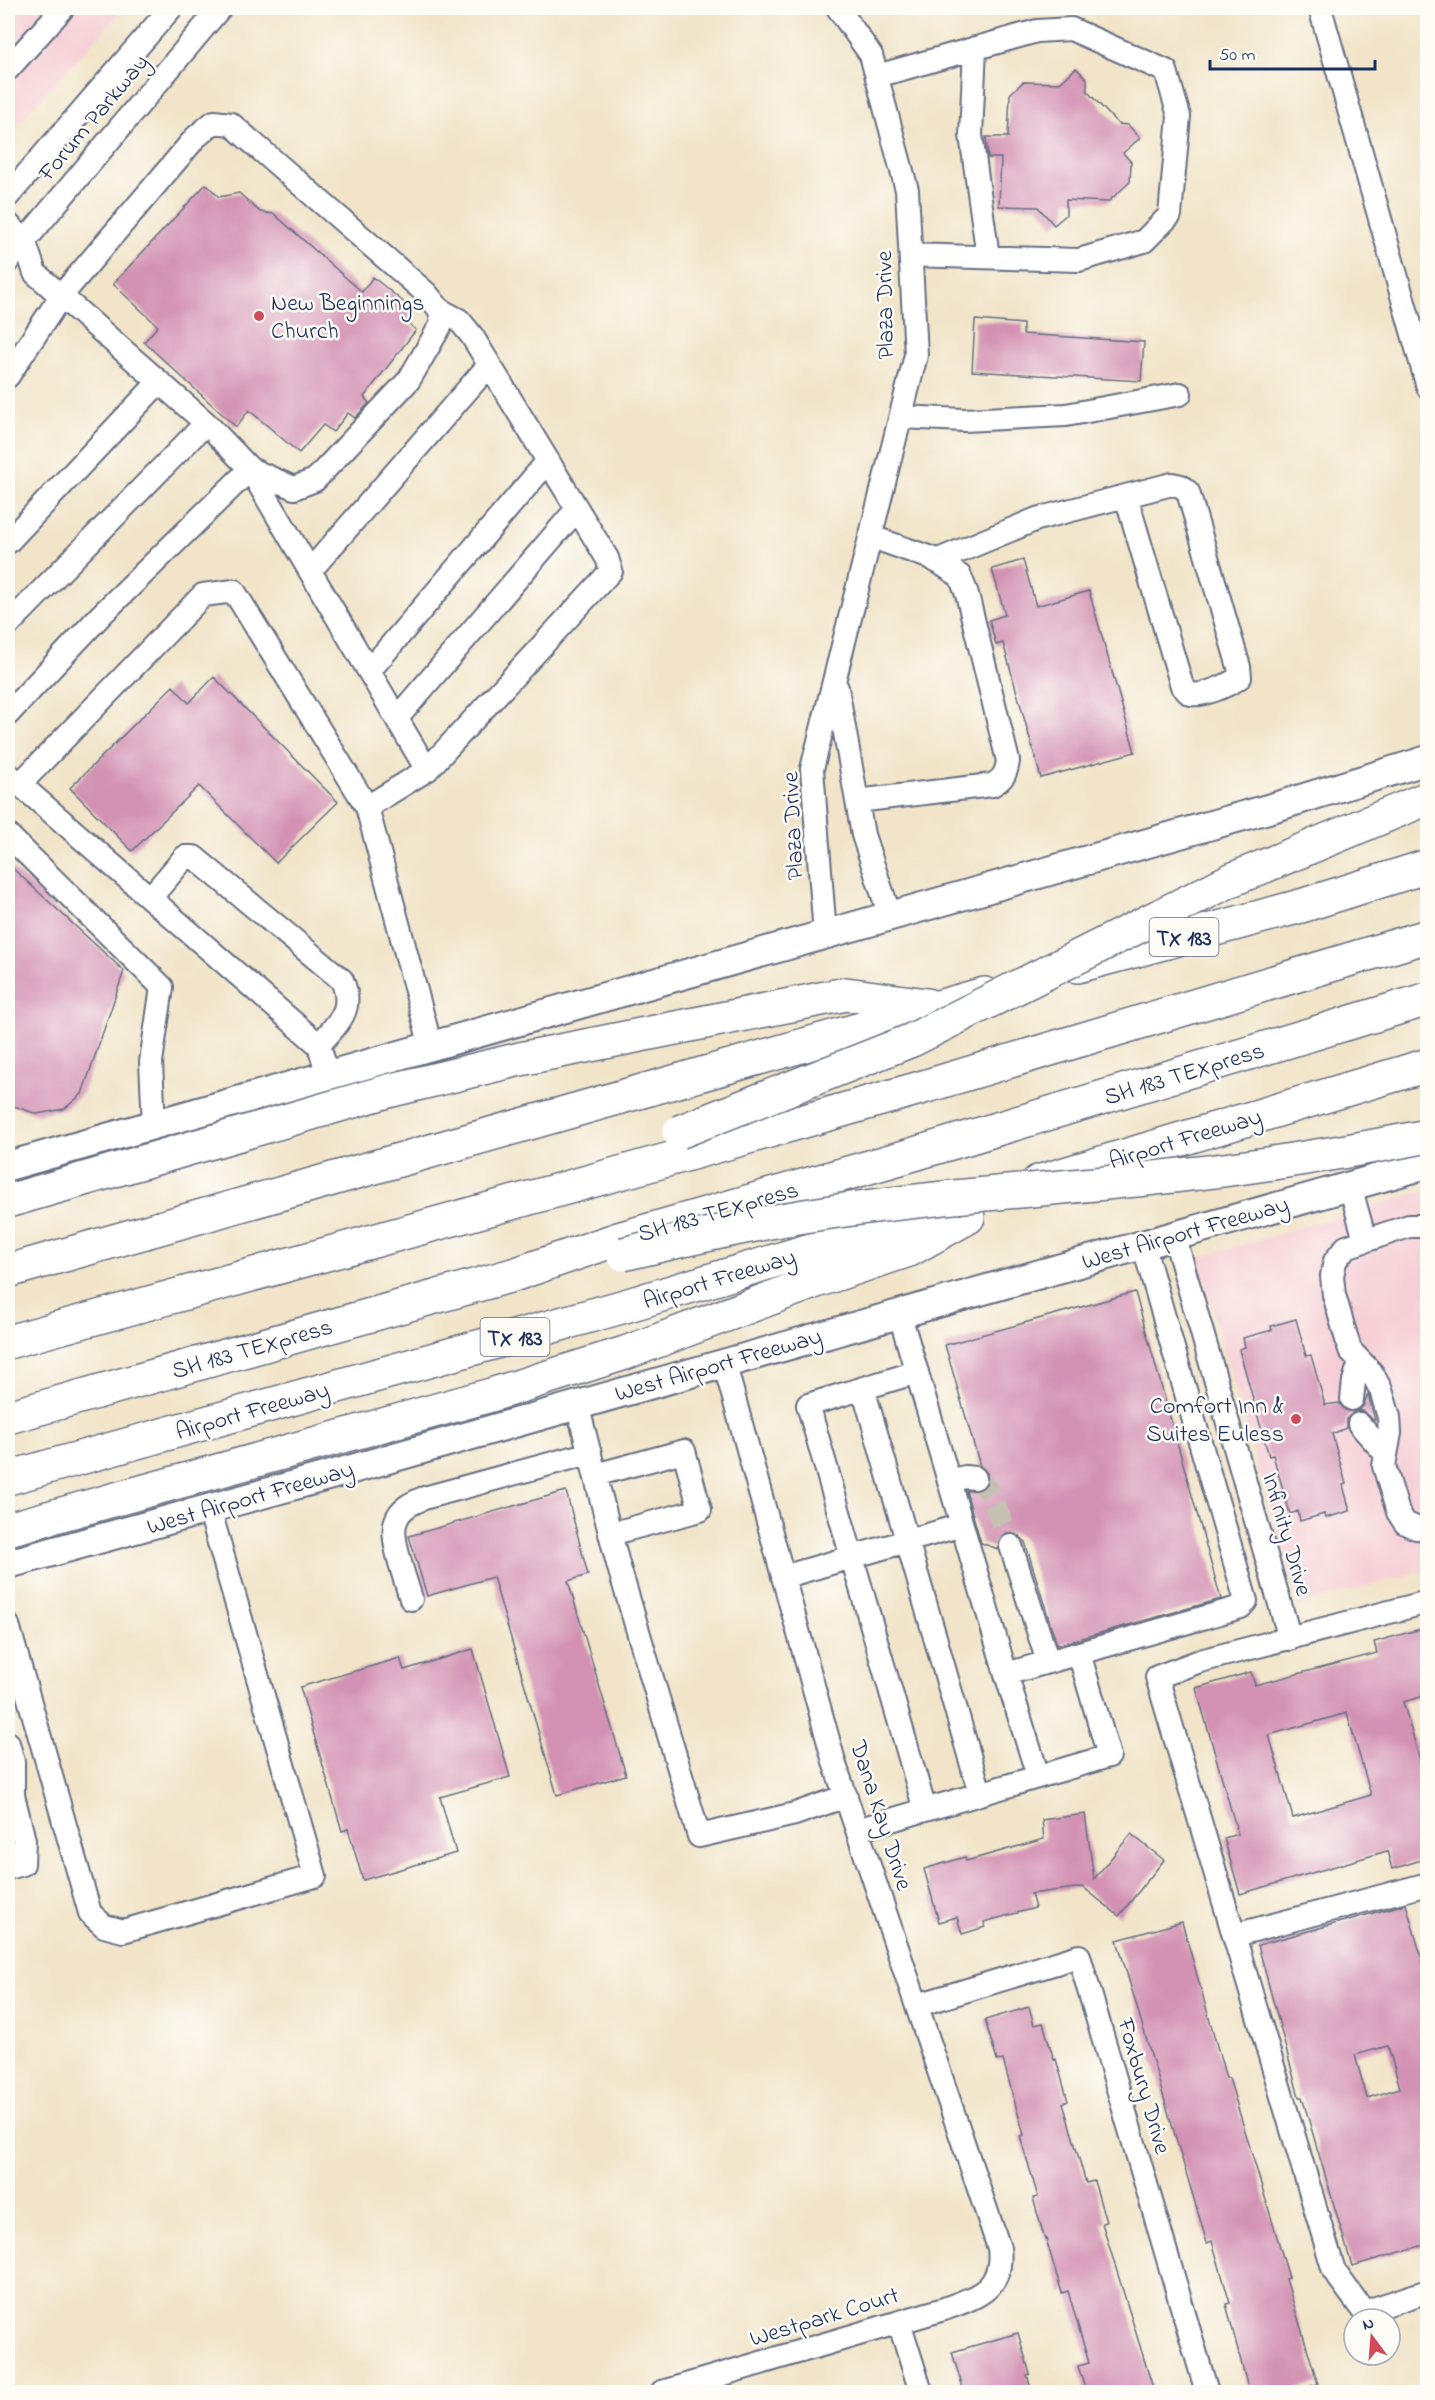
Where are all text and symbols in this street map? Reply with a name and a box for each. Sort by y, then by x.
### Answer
scale bar [1210,33,1375,71]
text: 50 m [1219,43,1256,69]
street label: Forum Parkway [30,47,160,191]
street label: Plaza Drive [868,250,905,360]
place label: New Beginnings Church [271,287,425,350]
marker: New Beginnings Church [252,309,266,323]
street label: Plaza Drive [774,770,815,881]
road number: TX 183 [1150,918,1218,956]
street label: SH 183 TEXpress [1100,1034,1269,1116]
street label: Airport Freeway [1105,1101,1267,1181]
street label: SH 183 TEXpress [634,1174,803,1253]
street label: West Airport Freeway [1078,1188,1294,1282]
street label: Airport Freeway [639,1241,801,1321]
street label: SH 183 TEXpress [168,1311,337,1390]
road number: TX 183 [480,1318,550,1356]
street label: West Airport Freeway [611,1320,827,1414]
street label: Airport Freeway [172,1374,334,1452]
place label: Comfort Inn & Suites Euless [1146,1390,1284,1453]
marker: Comfort Inn & Suites Euless [1289,1412,1303,1426]
street label: West Airport Freeway [143,1453,359,1547]
street label: Infinity Drive [1250,1469,1320,1601]
street label: Dana Kay Drive [838,1735,920,1896]
street label: Foxbury Drive [1105,2014,1179,2159]
street label: Westpark Court [746,2279,904,2358]
north arrow [1342,2307,1402,2367]
text: N [1360,2311,1377,2338]

